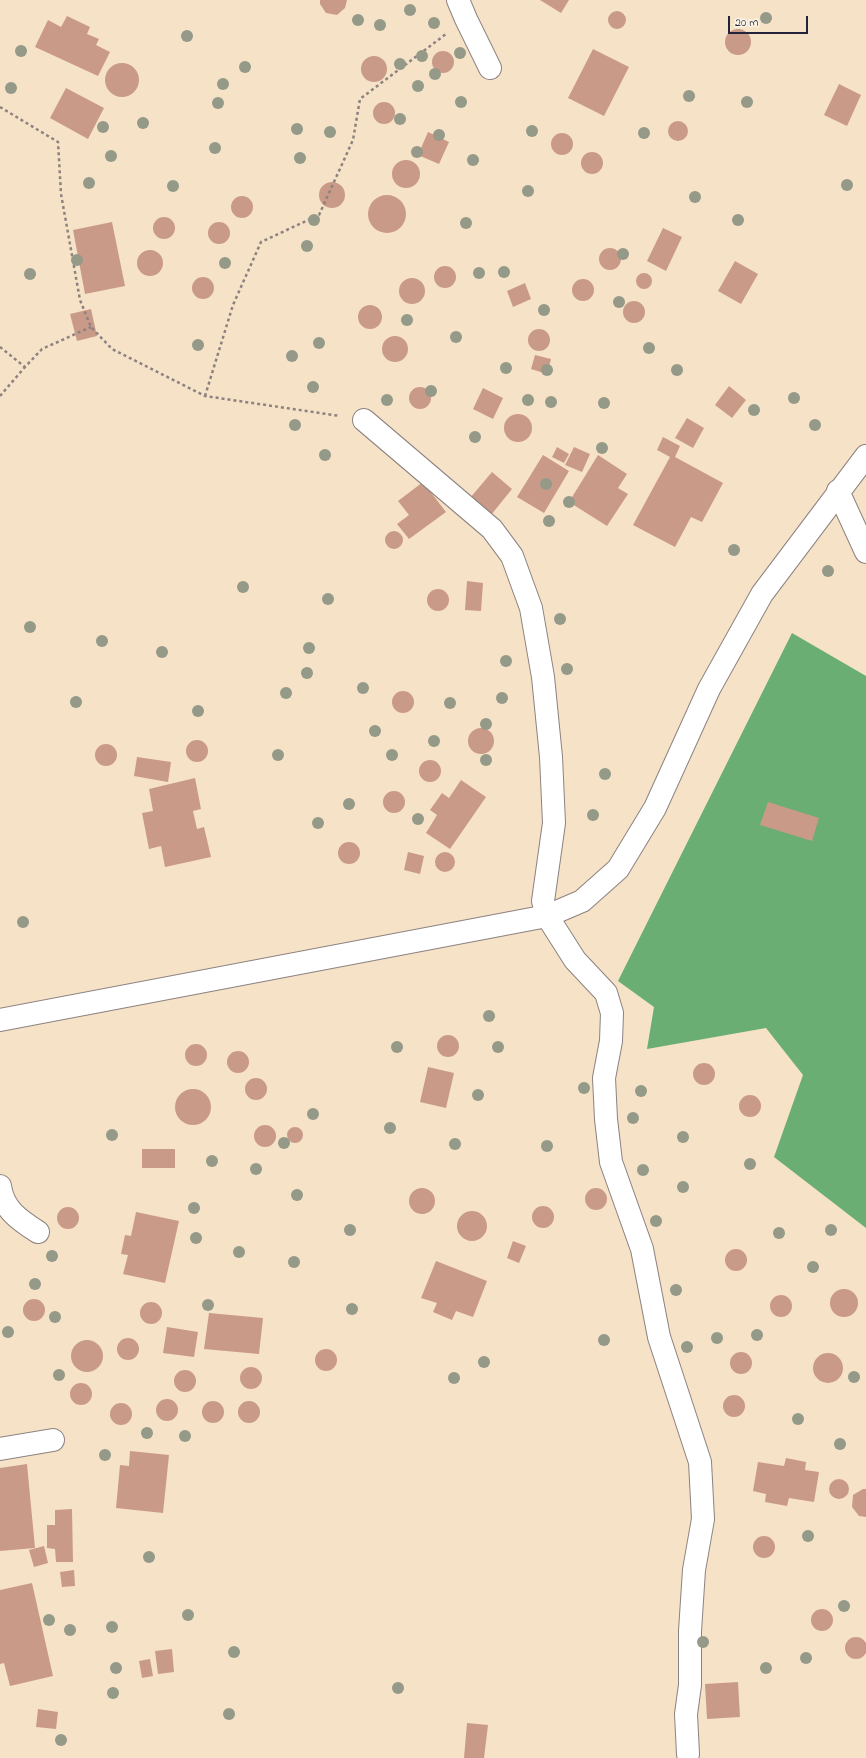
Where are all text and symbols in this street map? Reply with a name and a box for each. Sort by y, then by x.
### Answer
scale bar [730,8,810,34]
text: 20 m [735,14,758,32]

